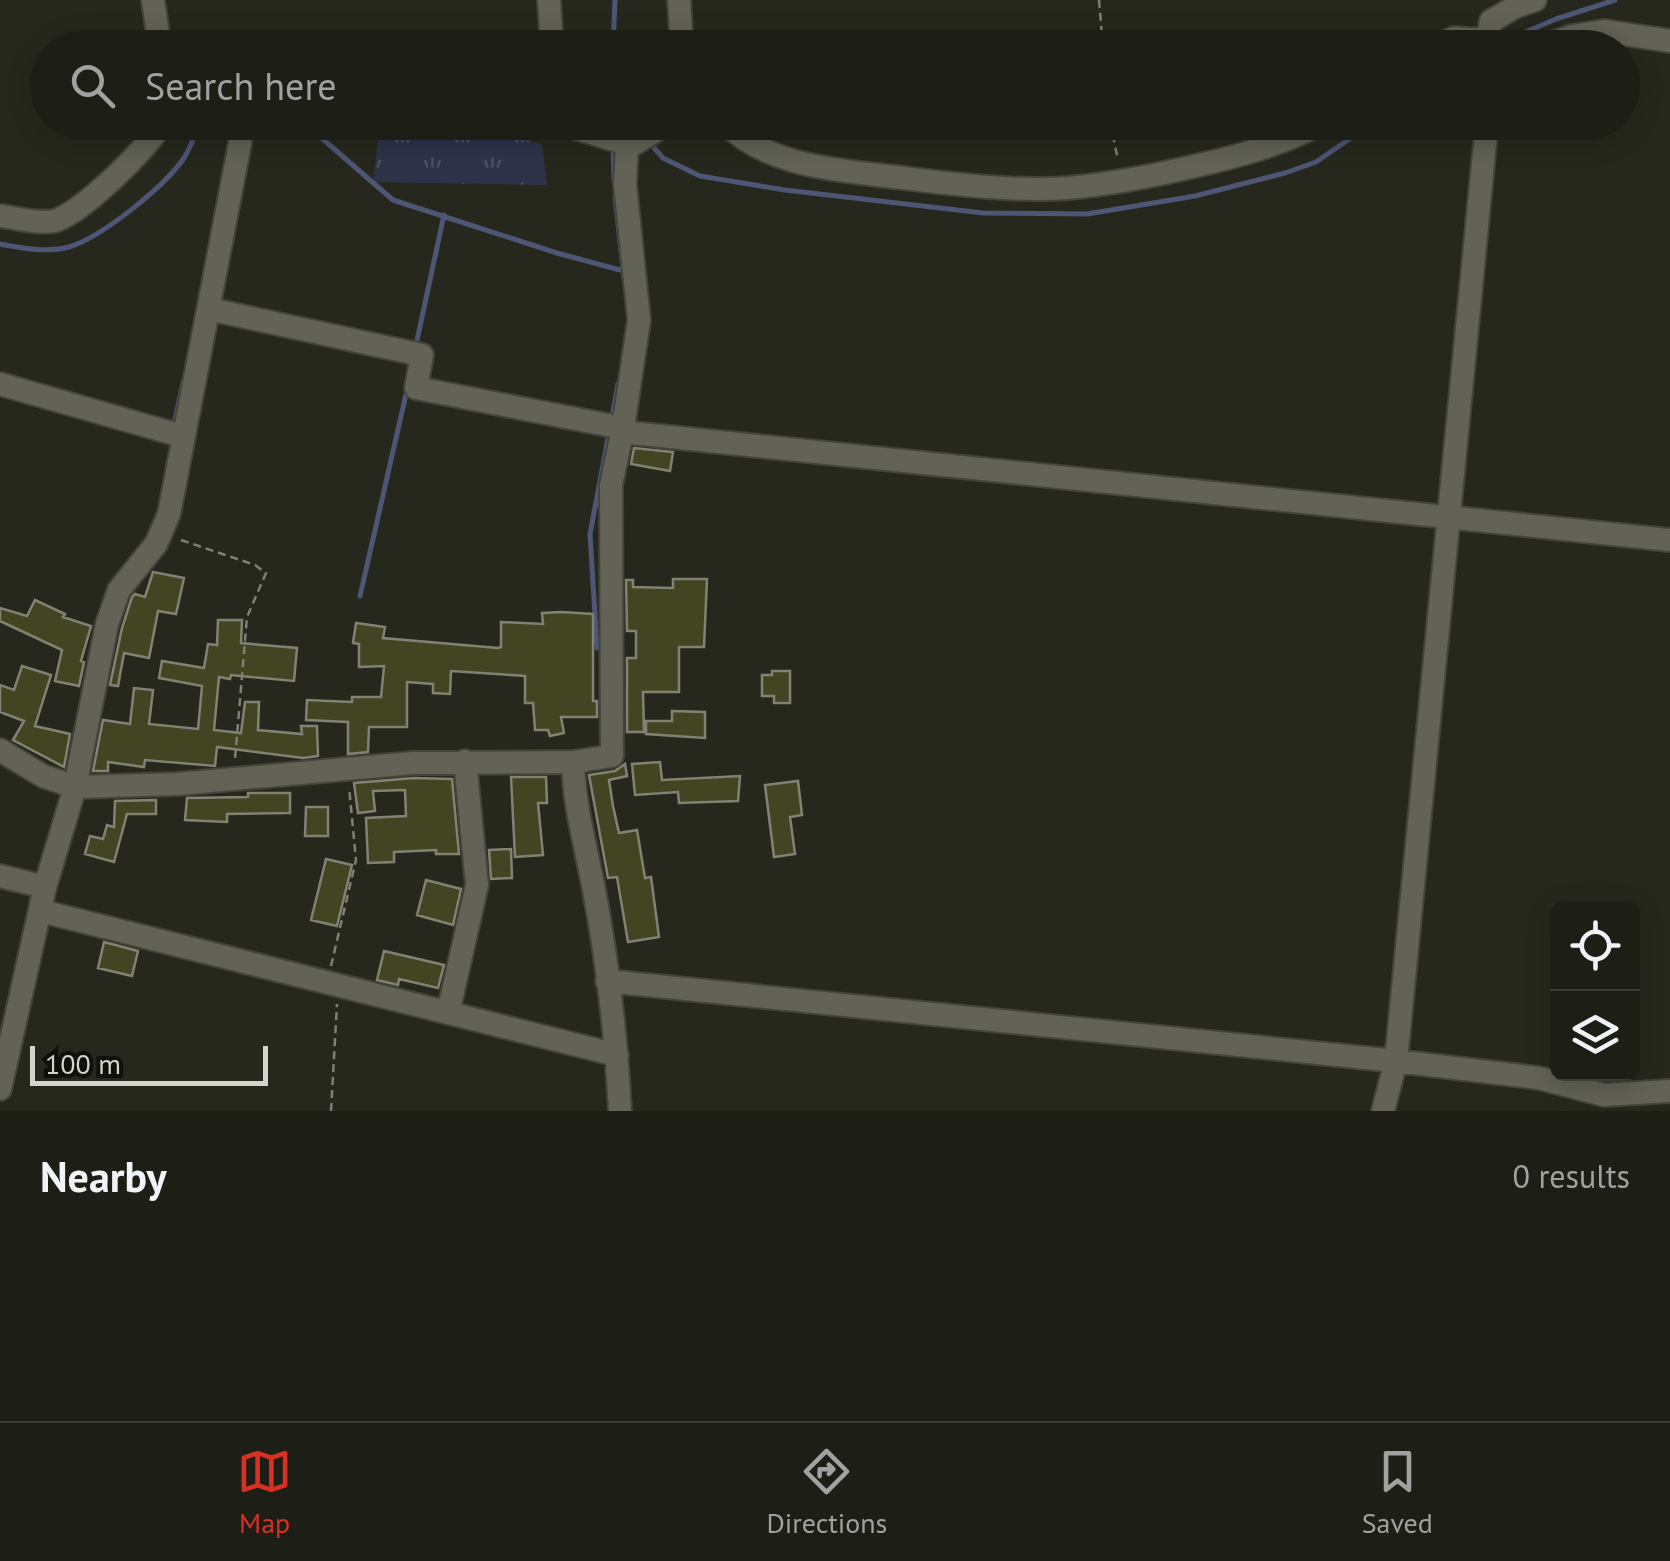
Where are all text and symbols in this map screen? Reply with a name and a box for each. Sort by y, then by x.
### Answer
search box [30,30,1640,140]
icon: search [65,58,120,113]
text: Search here [145,61,337,110]
map controls [1550,901,1640,1081]
button: locate [1550,901,1640,991]
button: layers [1550,991,1640,1081]
scale bar [30,1041,268,1086]
text: 100 m [45,1045,121,1082]
text: Nearby [40,1149,167,1204]
text: 0 results [1512,1155,1630,1197]
tab: Map [237,1444,292,1541]
tab: Directions [766,1444,887,1541]
tab: Saved [1362,1444,1433,1541]

